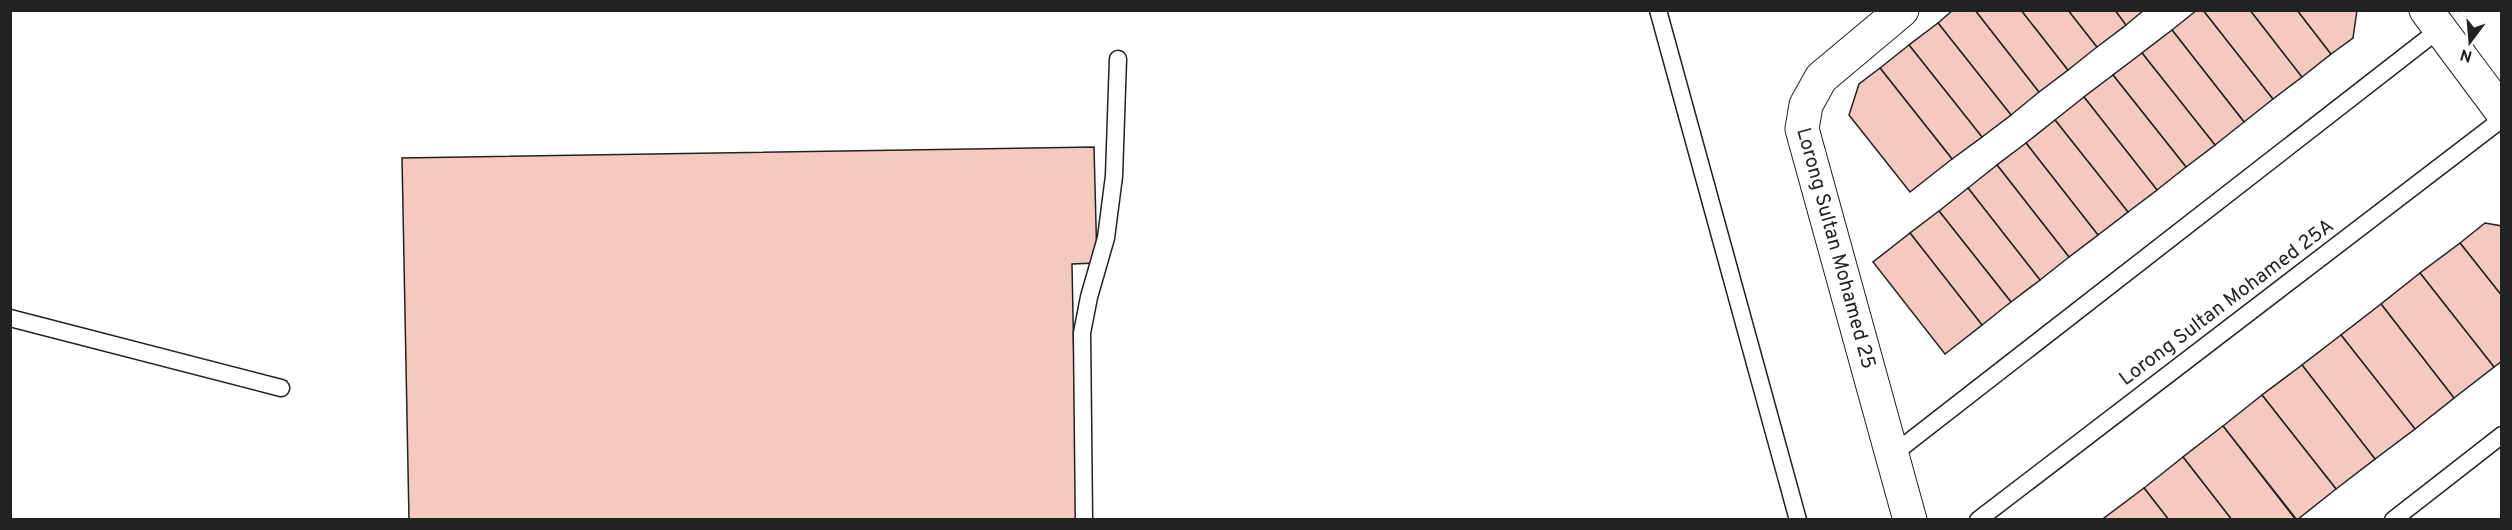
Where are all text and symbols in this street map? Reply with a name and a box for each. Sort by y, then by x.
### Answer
north arrow [2440,12,2500,72]
text: N [2458,43,2475,66]
street label: Lorong Sultan Mohamed 25 [1789,125,1881,372]
street label: Lorong Sultan Mohamed 25A [2114,214,2340,392]

